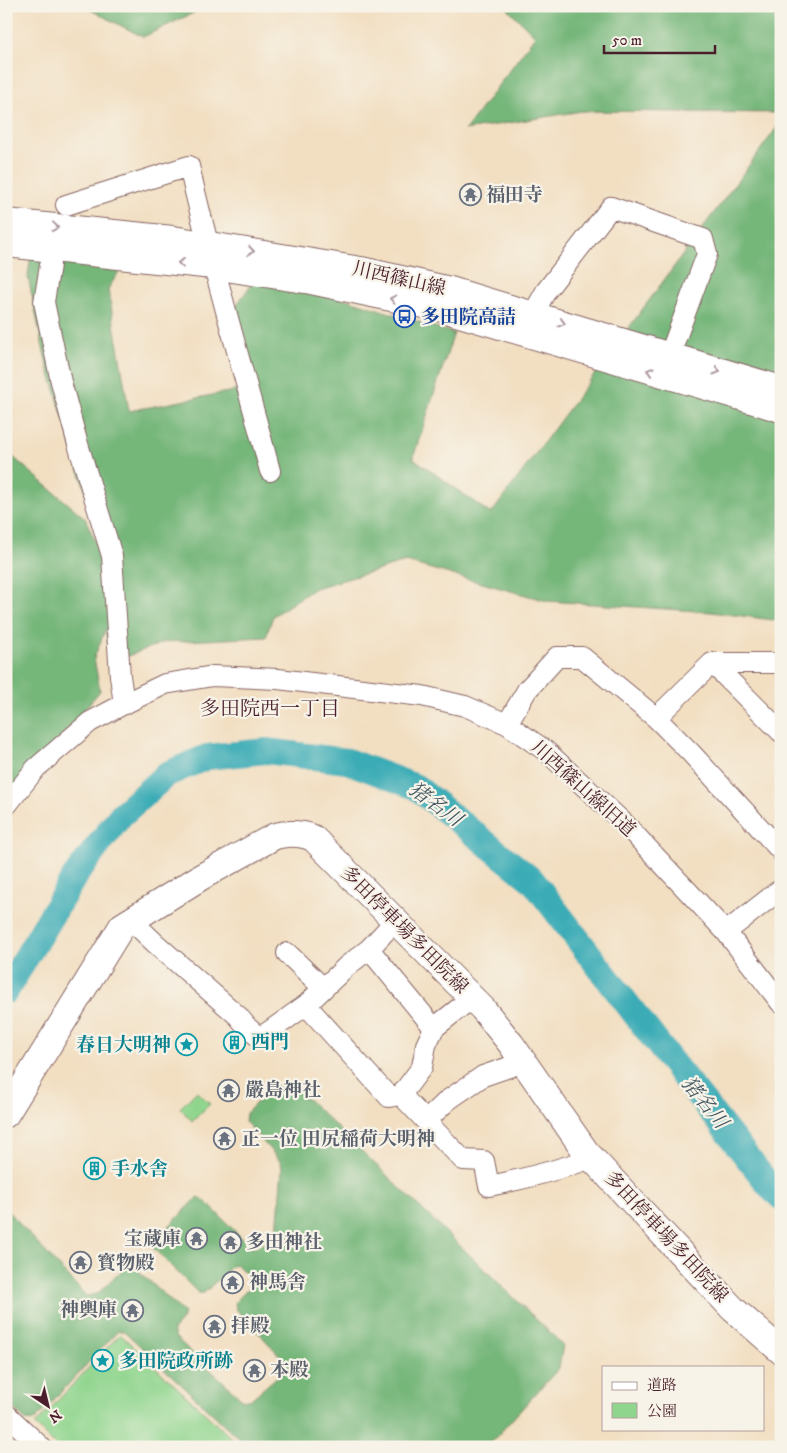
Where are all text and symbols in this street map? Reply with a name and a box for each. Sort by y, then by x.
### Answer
scale bar [604,22,716,54]
text: 50 m [612,31,642,50]
temple icon: 福田寺 [458,183,482,207]
place label: 福田寺 [486,184,543,207]
one-way arrow [51,221,59,232]
one-way arrow [246,246,255,256]
street label: 川西篠山線 [350,257,448,301]
one-way arrow [177,258,185,269]
one-way arrow [388,294,397,304]
bus stop icon: 多田院高詰 [393,305,417,329]
place label: 多田院高詰 [421,306,516,329]
one-way arrow [557,318,566,328]
one-way arrow [713,365,721,375]
one-way arrow [647,366,655,376]
district label: 多田院西一丁目 [200,697,340,722]
street label: 川西篠山線旧道 [526,736,640,842]
water label: 猪名川 [403,777,468,834]
street label: 多田停車場多田院線 [335,861,473,999]
building icon: 西門 [223,1030,247,1054]
place label: 西門 [251,1031,289,1054]
place icon: 春日大明神 [175,1033,199,1057]
place label: 春日大明神 [76,1034,171,1057]
water label: 猪名川 [675,1072,734,1136]
temple icon: 嚴島神社 [217,1078,241,1102]
place label: 嚴島神社 [245,1079,321,1102]
temple icon: 正一位 田尻稲荷大明神 [213,1127,237,1151]
place label: 正一位 田尻稲荷大明神 [241,1128,435,1151]
building icon: 手水舎 [83,1157,107,1181]
place label: 手水舎 [111,1158,168,1181]
street label: 多田停車場多田院線 [599,1167,733,1307]
temple icon: 宝蔵庫 [185,1227,209,1251]
place label: 宝蔵庫 [124,1228,181,1251]
temple icon: 多田神社 [218,1230,242,1254]
place label: 多田神社 [246,1231,322,1254]
temple icon: 寳物殿 [69,1251,93,1275]
place label: 寳物殿 [97,1252,155,1275]
temple icon: 神馬舎 [221,1270,245,1294]
place label: 神馬舎 [249,1271,306,1294]
temple icon: 神輿庫 [121,1298,145,1322]
place label: 神輿庫 [60,1299,117,1322]
temple icon: 拝殿 [203,1314,227,1338]
place label: 拝殿 [231,1315,270,1338]
place icon: 多田院政所跡 [91,1349,115,1373]
place label: 多田院政所跡 [119,1350,233,1373]
temple icon: 本殿 [242,1358,266,1382]
place label: 本殿 [270,1359,309,1382]
legend [602,1366,764,1430]
text: 道路 [647,1376,677,1395]
north arrow [22,1380,72,1430]
text: 公園 [647,1402,677,1421]
text: N [45,1405,65,1427]

